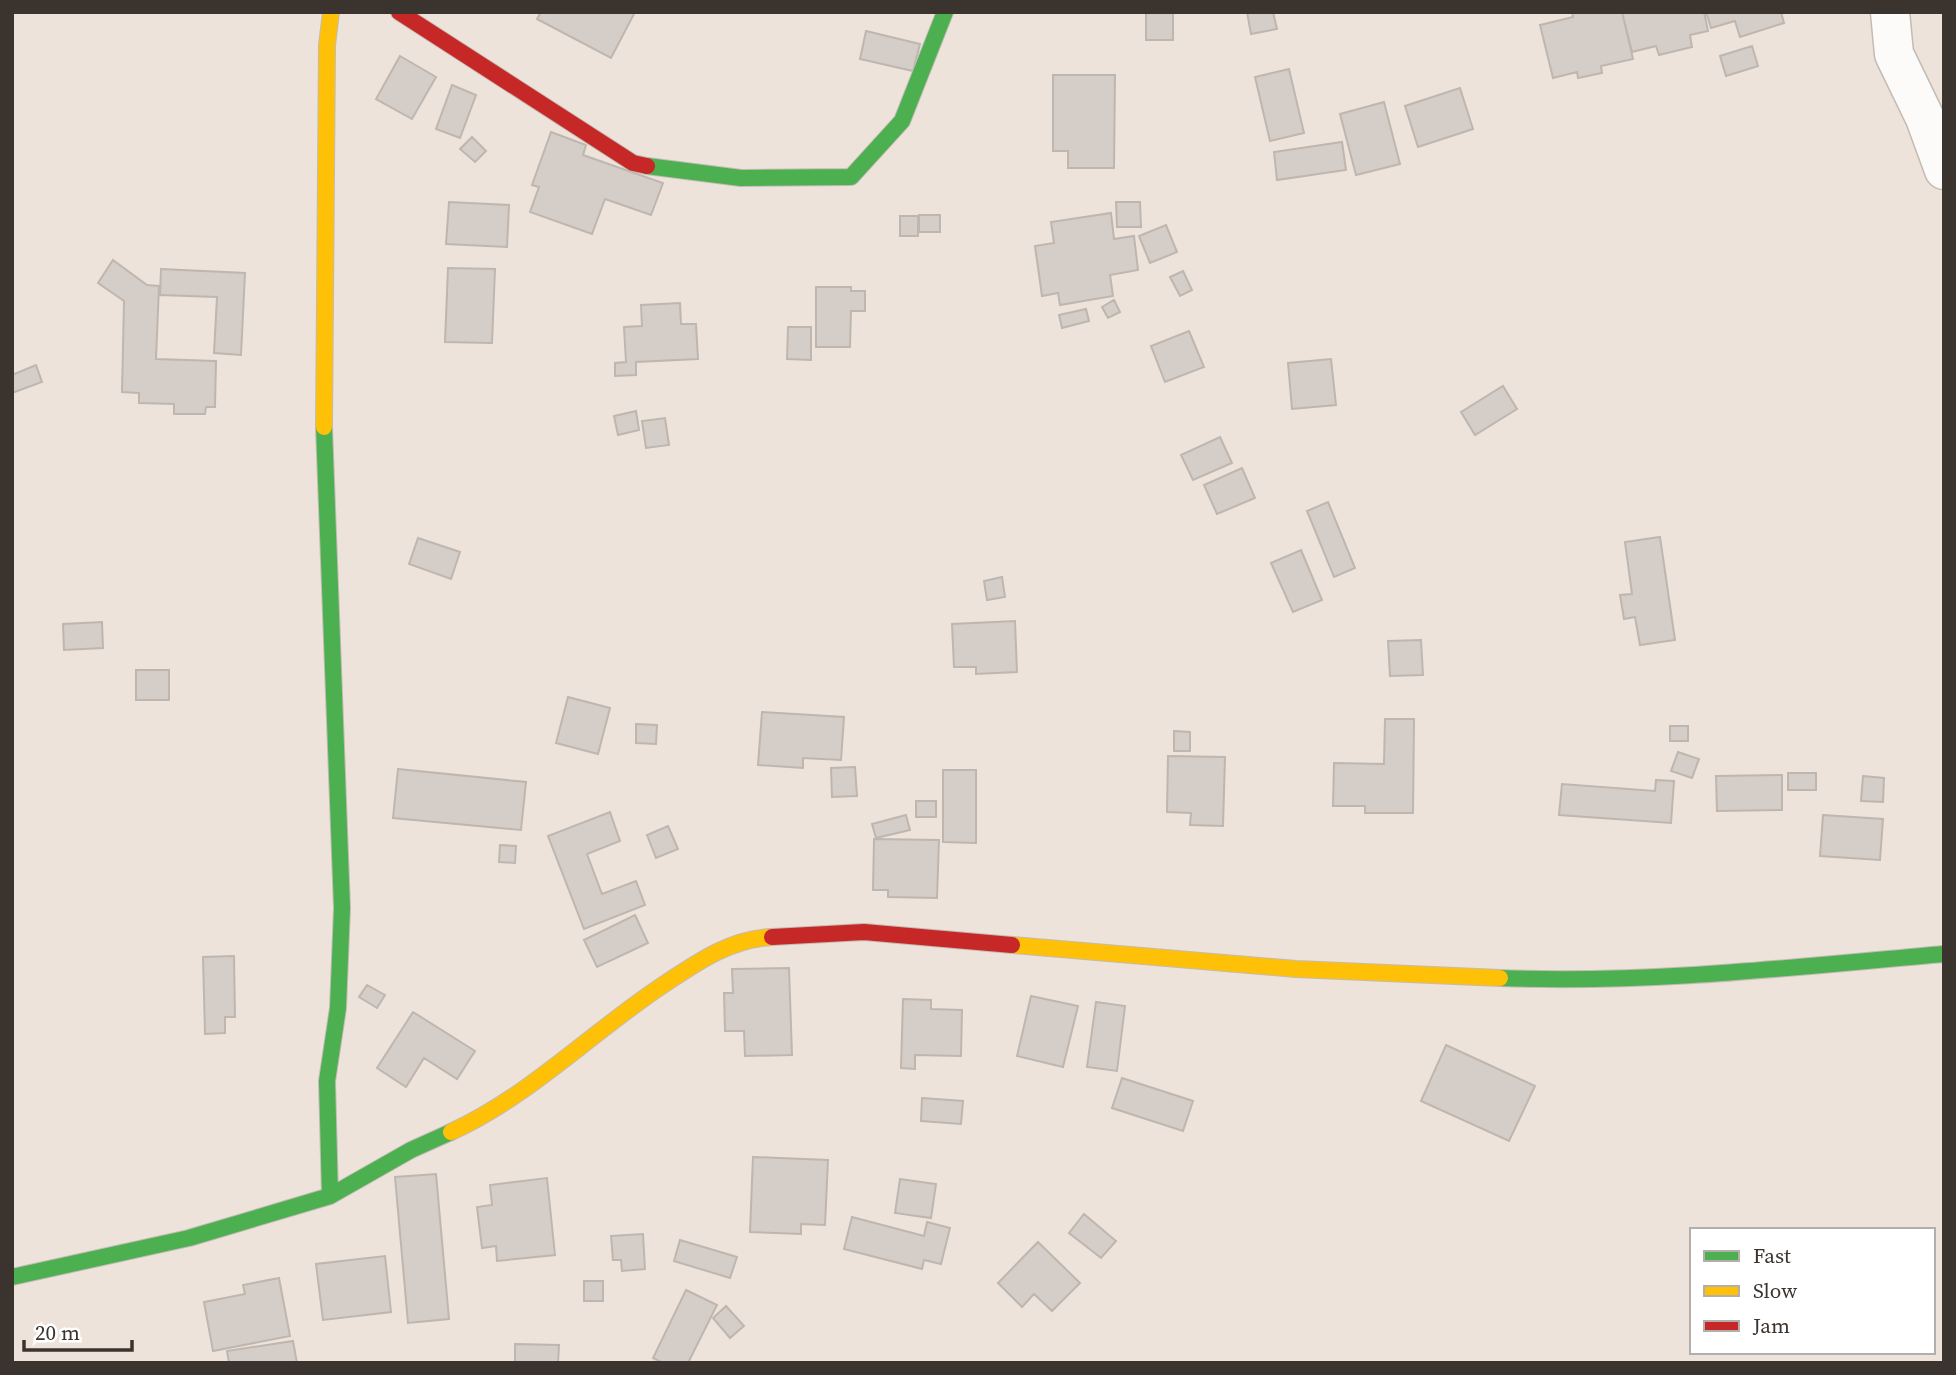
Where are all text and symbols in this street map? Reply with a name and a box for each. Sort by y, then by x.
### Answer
legend [1690,1228,1935,1354]
text: Fast [1753,1241,1791,1270]
text: Slow [1753,1276,1797,1305]
scale bar [24,1308,133,1352]
text: Jam [1752,1311,1790,1340]
text: 20 m [35,1318,80,1347]

